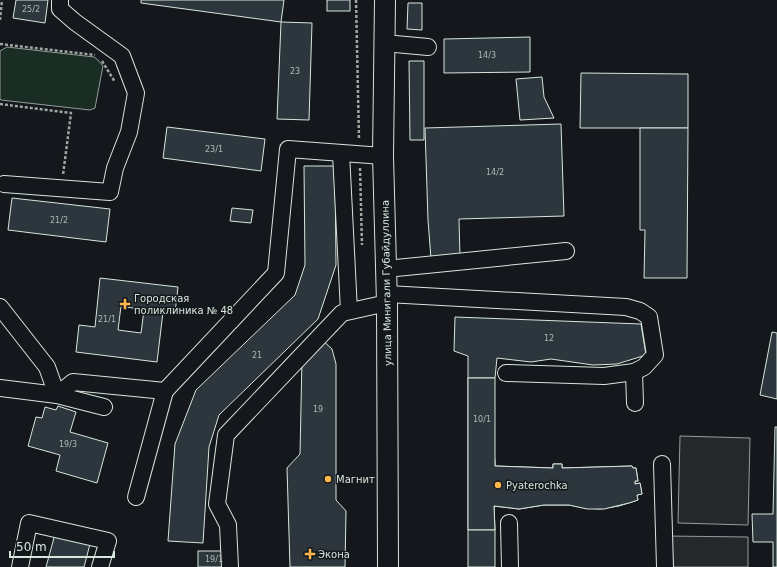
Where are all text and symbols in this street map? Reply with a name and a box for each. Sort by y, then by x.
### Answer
house number: 25/2 [22,5,40,14]
house number: 14/3 [478,51,496,60]
house number: 23 [290,67,300,76]
house number: 23/1 [205,145,223,154]
house number: 14/2 [486,168,504,177]
street label: улица Минигали Губайдуллина [380,200,393,366]
house number: 21/2 [50,216,68,225]
place label: Городская поликлиника № 48 [134,293,233,316]
marker: Городская поликлиника № 48 [119,298,131,310]
house number: 21/1 [98,315,116,324]
house number: 12 [544,334,554,343]
house number: 21 [252,351,262,360]
house number: 19 [313,405,323,414]
house number: 10/1 [473,415,491,424]
house number: 19/3 [59,440,77,449]
marker: Магнит [323,474,333,484]
place label: Магнит [336,474,375,485]
marker: Pyaterochka [493,480,503,490]
place label: Pyaterochka [506,480,568,491]
scale bar [10,533,114,559]
text: 50 m [16,540,47,554]
marker: Экона [305,549,315,559]
place label: Экона [318,549,350,560]
house number: 19/1 [205,555,223,564]

